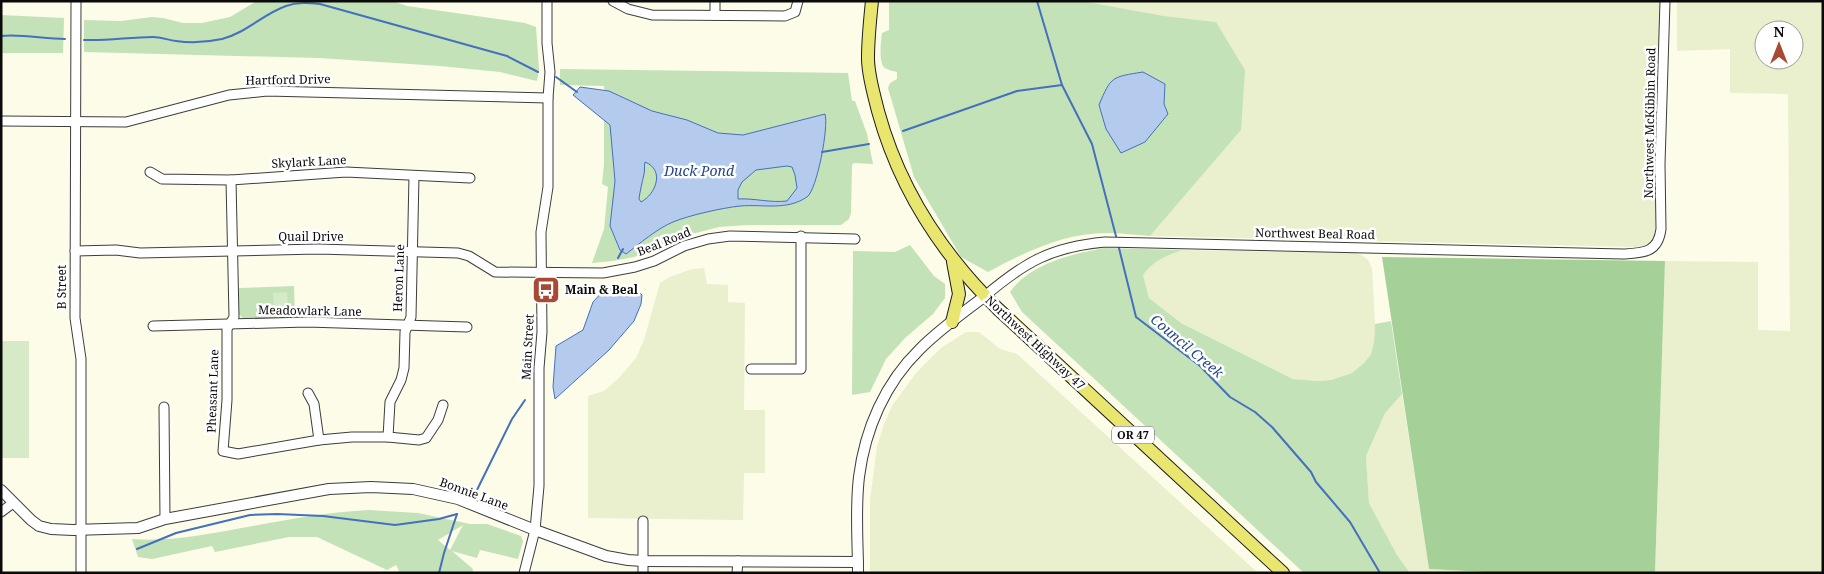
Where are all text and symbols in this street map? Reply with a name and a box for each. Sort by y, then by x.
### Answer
north arrow [1754,20,1804,70]
text: N [1773,22,1785,41]
street label: Northwest McKibbin Road [1640,47,1659,199]
street label: Hartford Drive [245,70,331,89]
street label: Skylark Lane [271,151,347,172]
water label: Duck Pond [663,161,735,180]
street label: Beal Road [634,223,694,260]
street label: Northwest Beal Road [1255,224,1376,243]
street label: Quail Drive [278,228,344,245]
street label: Heron Lane [389,244,408,312]
street label: B Street [53,265,70,309]
bus stop icon: Main & Beal [531,275,561,305]
place label: Main & Beal [565,281,639,298]
street label: Northwest Highway 47 [982,292,1089,394]
street label: Meadowlark Lane [258,301,362,320]
water label: Council Creek [1147,310,1228,382]
street label: Main Street [517,313,538,380]
street label: Pheasant Lane [203,349,222,433]
road number: OR 47 [1112,426,1154,444]
street label: Bonnie Lane [437,473,511,514]

